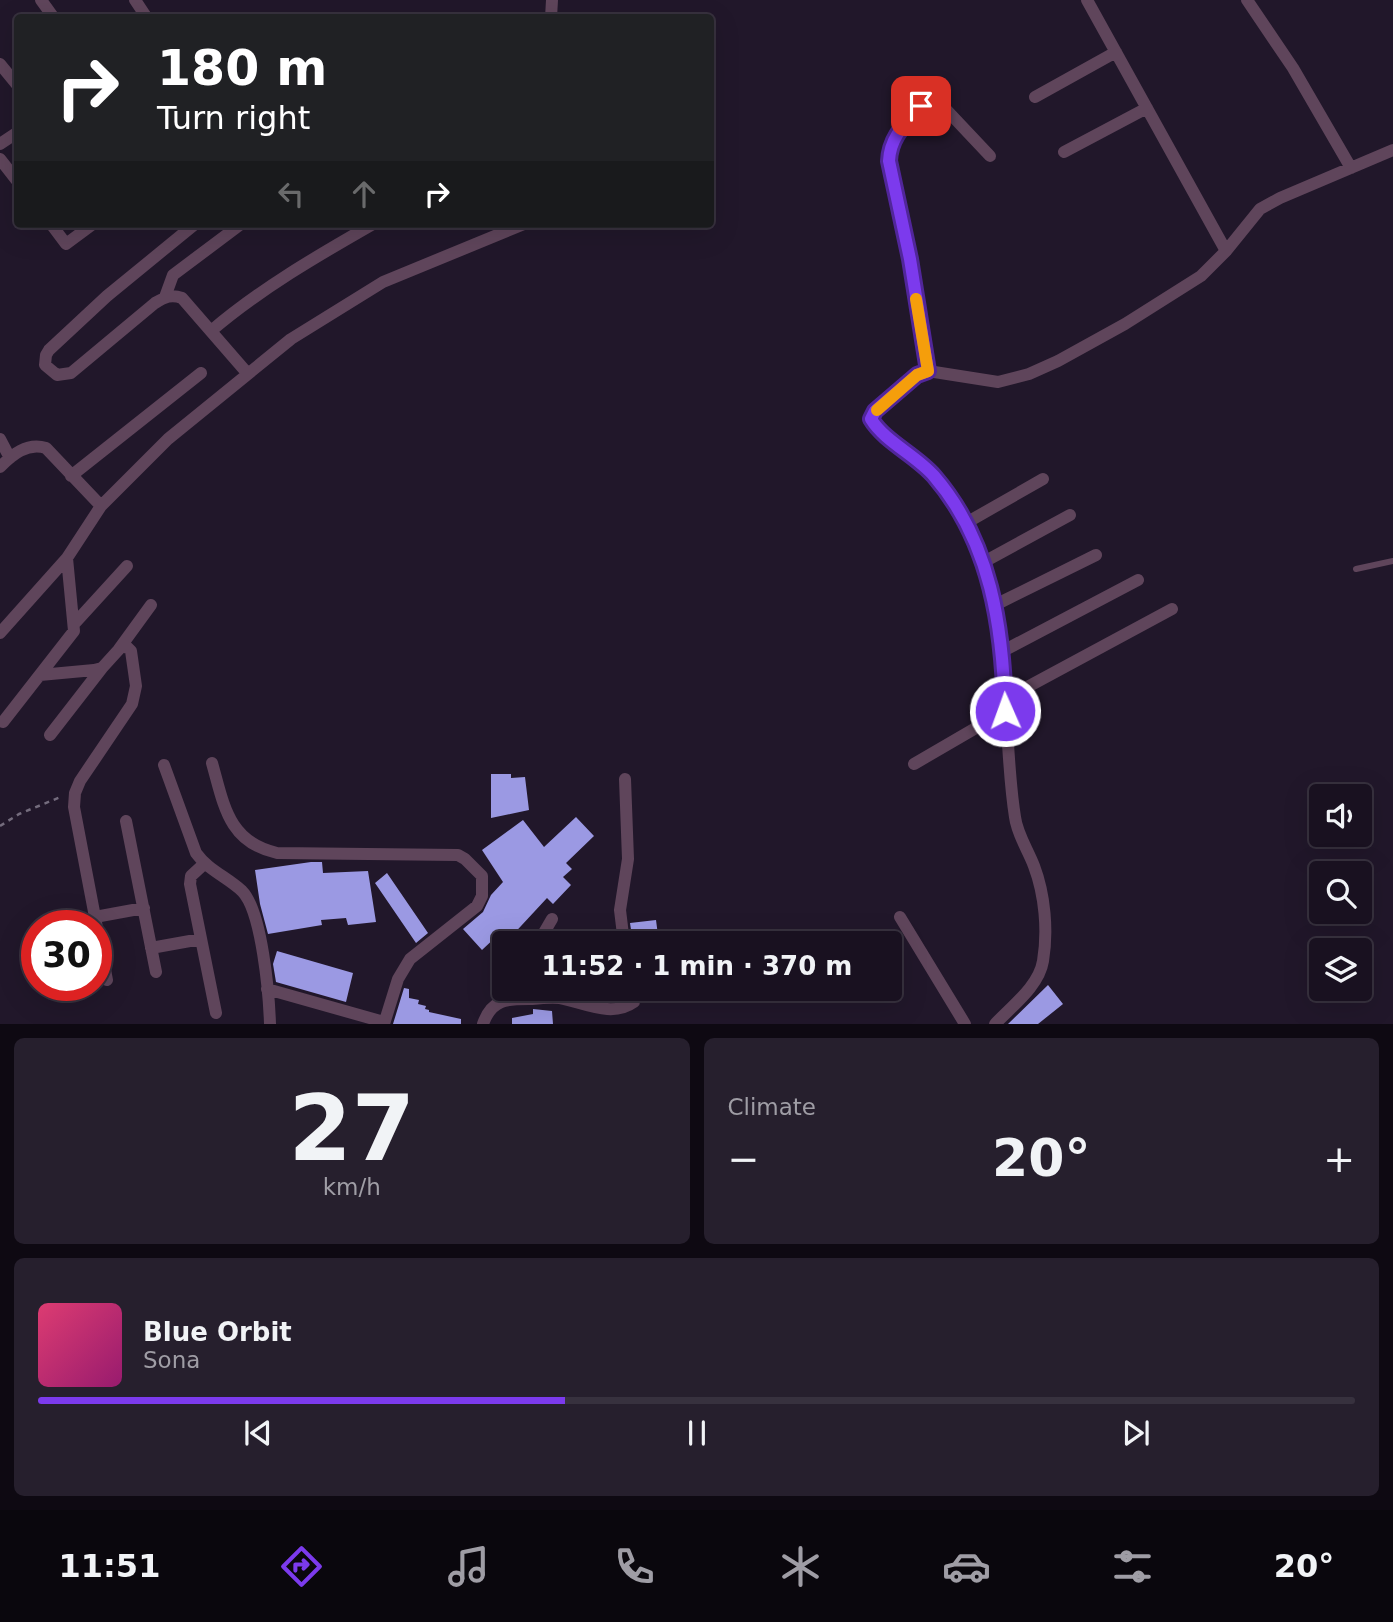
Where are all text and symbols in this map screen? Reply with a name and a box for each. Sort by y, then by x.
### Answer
text: 180 m [157,40,327,97]
icon: right [42,42,133,133]
pin [891,76,951,136]
icon: arrive [902,87,940,125]
text: Turn right [157,99,310,137]
icon: left [272,175,310,213]
icon: ahead [345,175,383,213]
icon: right [418,175,456,213]
position arrow [968,674,1042,748]
map controls [1309,784,1372,1001]
button: sound [1309,784,1372,847]
button: search [1309,861,1372,924]
speed limit sign: 30 [21,910,112,1001]
button: layers [1309,938,1372,1001]
text: 11:52 · 1 min · 370 m [542,951,852,981]
text: 27 [288,1076,415,1181]
text: Climate [728,1094,816,1120]
text: 20° [992,1128,1090,1188]
text: − [728,1137,759,1181]
text: + [1323,1137,1355,1181]
text: km/h [323,1174,381,1200]
text: Blue Orbit [143,1317,292,1347]
text: Sona [143,1347,200,1373]
icon: previous [239,1414,277,1452]
icon: pause [678,1414,716,1452]
icon: next [1117,1414,1155,1452]
icon: directions [277,1542,326,1591]
icon: music [444,1542,493,1591]
icon: phone [610,1542,659,1591]
icon: climate [776,1542,825,1591]
icon: car [942,1542,991,1591]
icon: filters [1108,1542,1157,1591]
text: 11:51 [59,1547,160,1585]
text: 20° [1274,1547,1334,1585]

